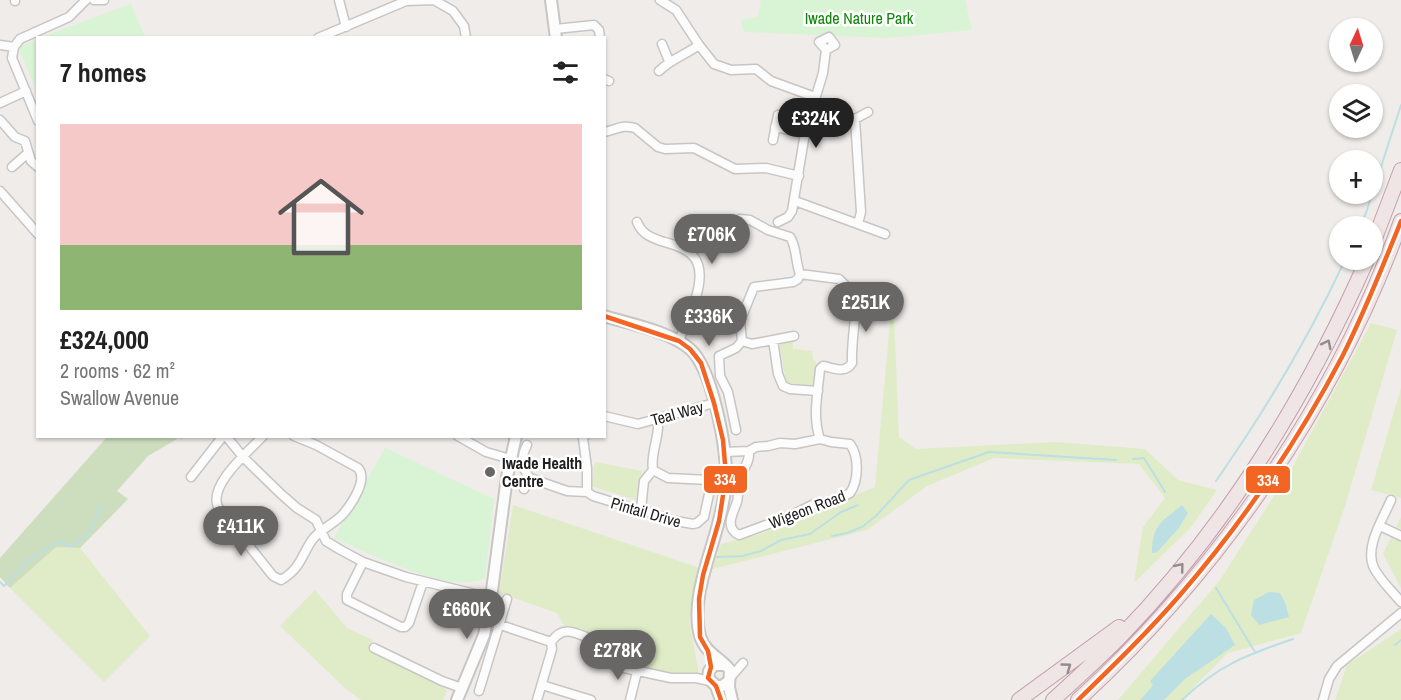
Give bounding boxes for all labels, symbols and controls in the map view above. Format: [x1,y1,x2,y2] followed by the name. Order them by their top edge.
[805,7,914,29] park label: Iwade Nature Park
[1329,18,1383,72] north arrow
[1329,18,1383,270] map controls
[60,55,147,90] text: 7 homes
[549,56,582,89] icon: filters
[1329,84,1383,138] button: layers
[774,98,858,149] pin: £324K
[792,104,840,131] text: £324K
[1329,150,1383,204] button: +
[267,163,375,271] icon: home
[670,214,754,265] pin: £706K
[1329,216,1383,270] button: −
[688,220,736,247] text: £706K
[824,282,908,333] pin: £251K
[842,288,890,315] text: £251K
[667,296,751,347] pin: £336K
[685,302,733,329] text: £336K
[60,322,149,357] text: £324,000
[1320,339,1332,350] one-way arrow
[60,357,175,384] text: 2 rooms · 62 m²
[60,384,179,411] text: Swallow Avenue
[648,395,706,431] street label: Teal Way
[502,452,582,492] place label: Iwade Health Centre
[483,465,497,479] marker: Iwade Health Centre
[703,465,748,494] line badge: 334
[1245,465,1291,494] line badge: 334
[714,468,737,490] text: 334
[1257,469,1280,491] text: 334
[766,484,848,534] street label: Wigeon Road
[608,491,684,533] street label: Pintail Drive
[199,506,283,557] pin: £411K
[217,512,265,539] text: £411K
[1173,563,1184,574] one-way arrow
[425,589,509,640] pin: £660K
[443,595,491,622] text: £660K
[576,630,660,681] pin: £278K
[594,636,642,663] text: £278K
[1060,663,1071,674] one-way arrow

